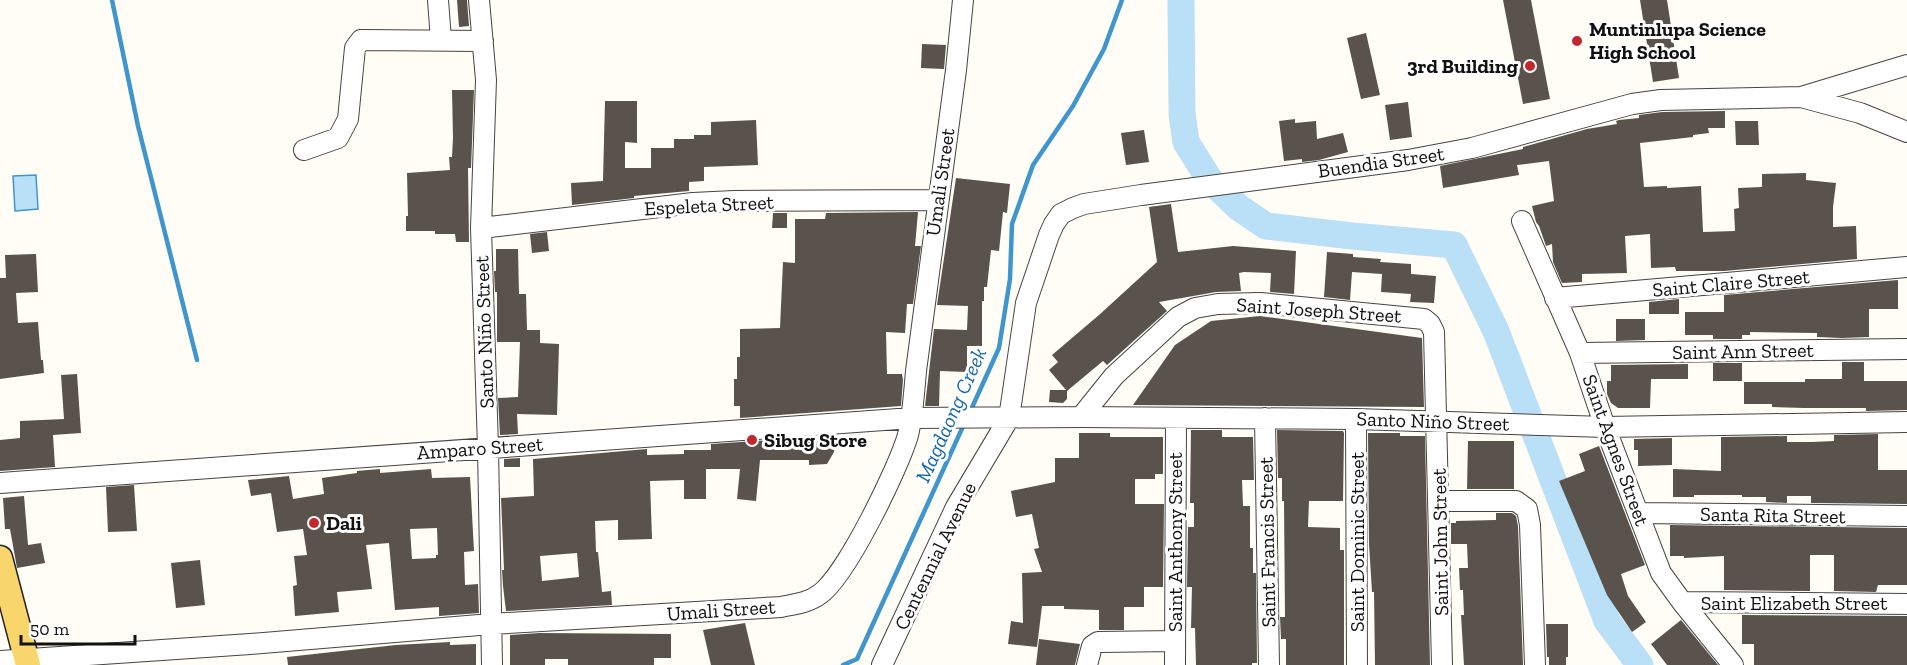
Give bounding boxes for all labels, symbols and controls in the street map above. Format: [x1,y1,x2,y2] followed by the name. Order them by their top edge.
[1589,17,1766,64] place label: Muntinlupa Science High School
[1570,34,1584,48] marker: Muntinlupa Science High School
[1407,54,1519,78] place label: 3rd Building
[1523,59,1537,73] marker: 3rd Building
[921,126,960,238] street label: Umali Street
[1316,141,1446,183] street label: Buendia Street
[643,190,775,220] street label: Espeleta Street
[469,255,499,409] street label: Santo Niño Street
[1651,264,1811,302] street label: Saint Claire Street
[1236,292,1403,328] street label: Saint Joseph Street
[1672,338,1815,364] street label: Saint Ann Street
[910,344,991,486] water label: Magdaong Creek
[1577,371,1655,529] street label: Saint Agnes Street
[1356,406,1510,436] street label: Santo Niño Street
[764,428,867,452] place label: Sibug Store
[416,432,545,464] street label: Amparo Street
[745,433,759,447] marker: Sibug Store
[1163,451,1187,632] street label: Saint Anthony Street
[1345,451,1369,632] street label: Saint Dominic Street
[1254,456,1280,628] street label: Saint Francis Street
[1427,467,1453,616] street label: Saint John Street
[889,478,981,634] street label: Centennial Avenue
[1700,502,1847,528] street label: Santa Rita Street
[326,511,362,535] place label: Dali
[307,516,321,530] marker: Dali
[1701,591,1888,615] street label: Saint Elizabeth Street
[666,594,777,626] street label: Umali Street
[21,608,135,646] scale bar
[30,618,70,640] text: 50 m

